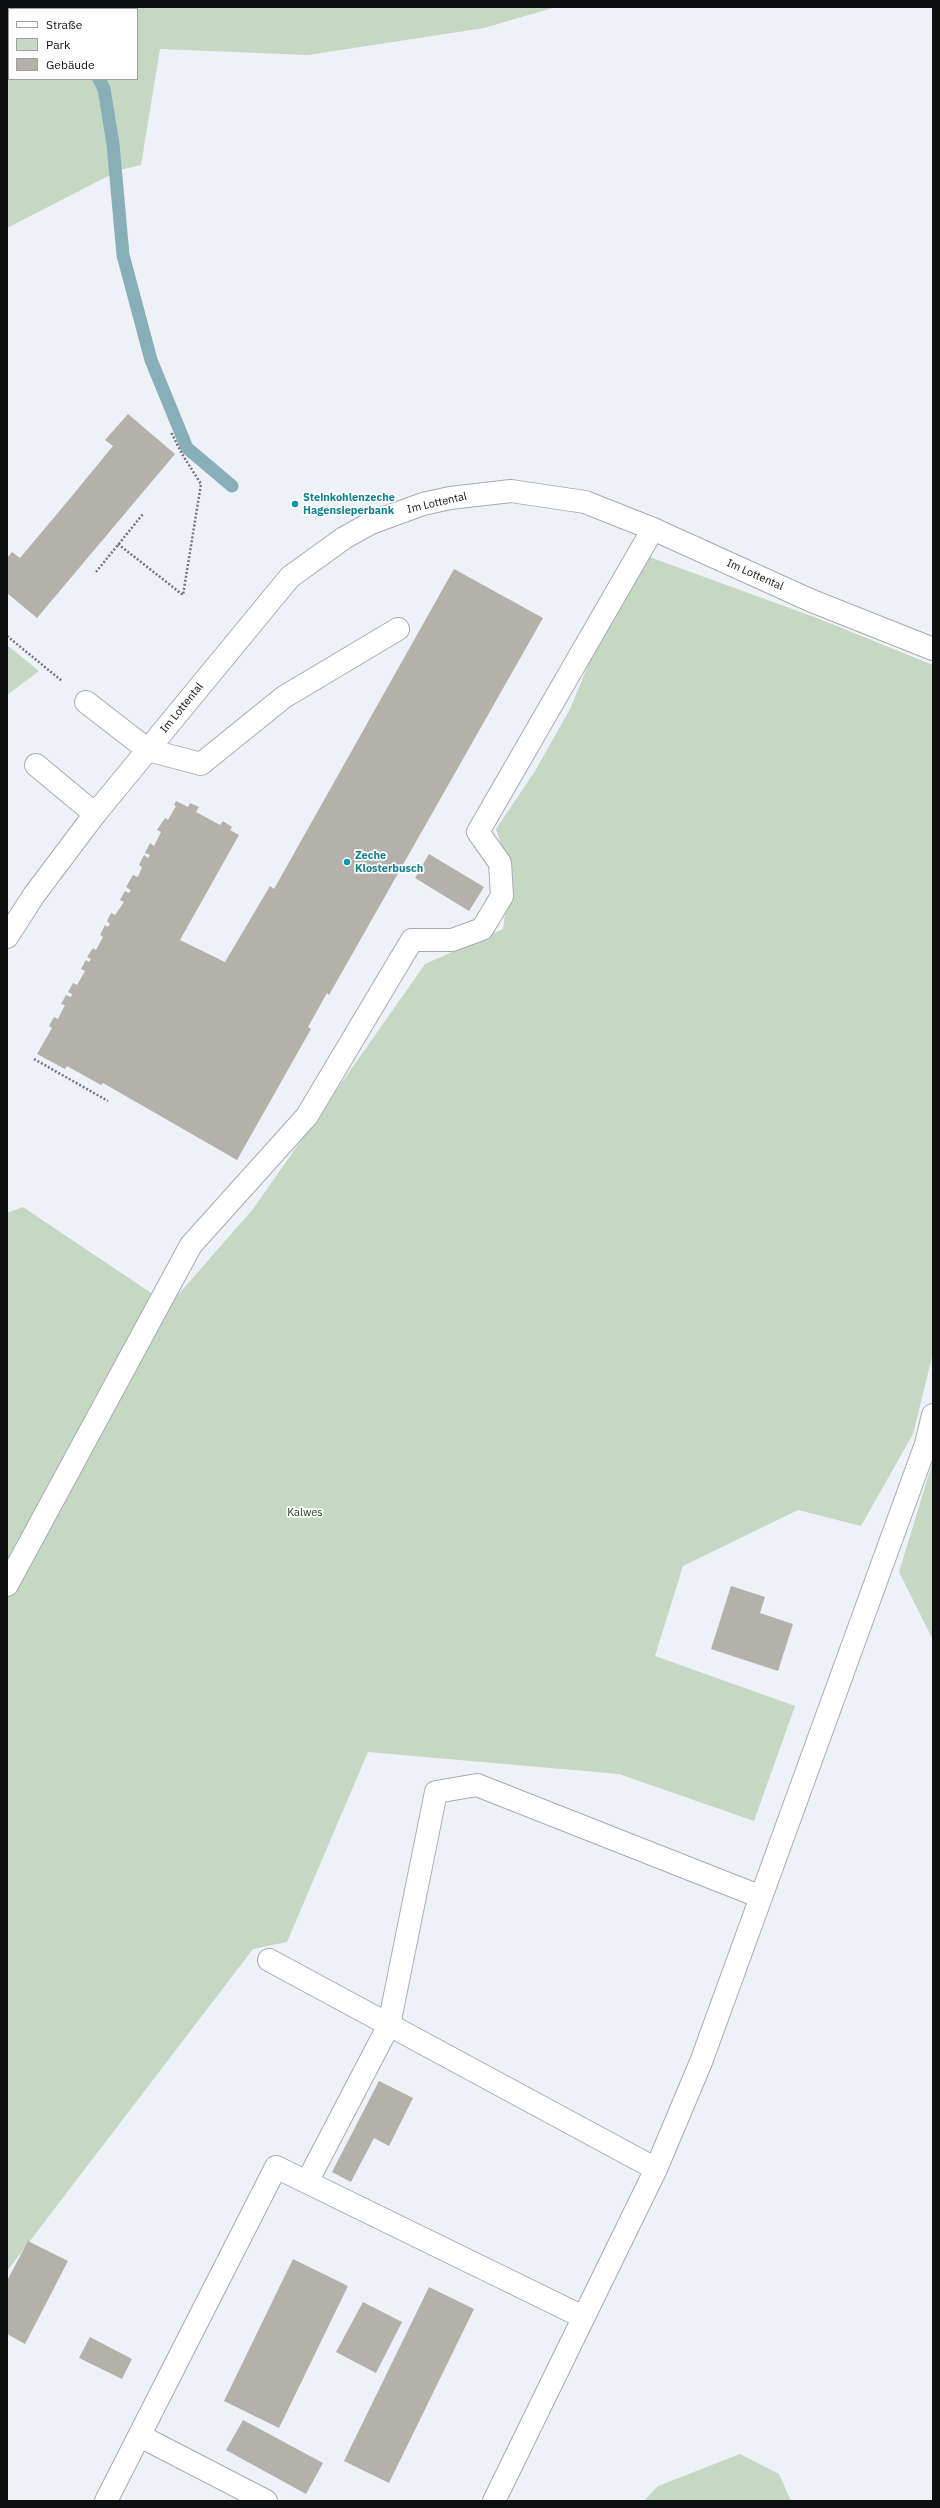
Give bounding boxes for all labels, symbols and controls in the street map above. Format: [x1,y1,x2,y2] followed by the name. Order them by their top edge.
[8,8,138,80] legend
[46,17,82,32] text: Straße
[46,37,70,52] text: Park
[46,57,95,72] text: Gebäude
[406,490,468,516] street label: Im Lottental
[303,491,395,517] place label: Steinkohlenzeche Hagensieperbank
[290,499,300,509] marker: Steinkohlenzeche Hagensieperbank
[725,557,785,593] street label: Im Lottental
[158,680,206,736] street label: Im Lottental
[355,849,423,875] place label: Zeche Klosterbusch
[342,857,352,867] marker: Zeche Klosterbusch
[287,1506,323,1520] park label: Kalwes

